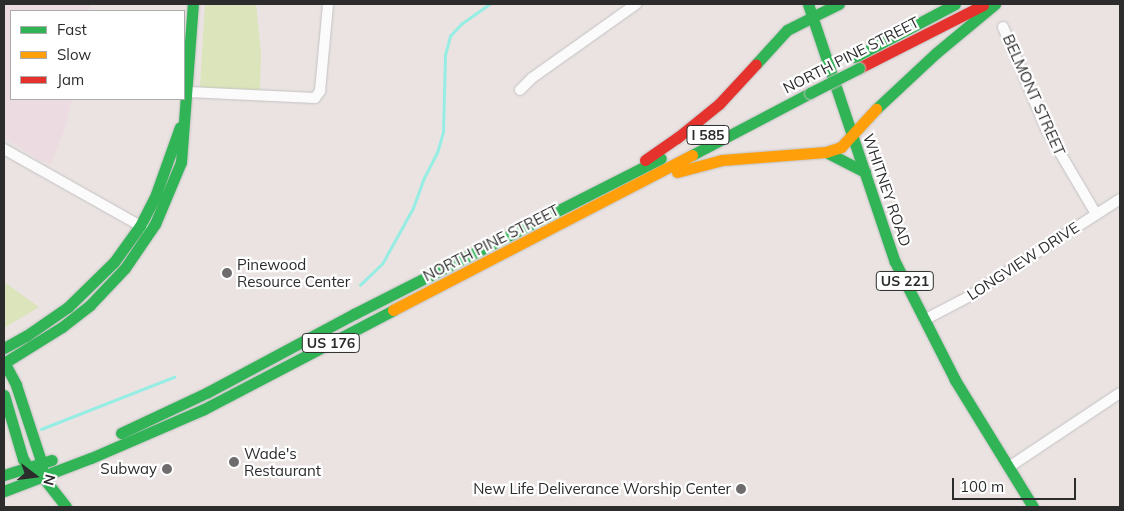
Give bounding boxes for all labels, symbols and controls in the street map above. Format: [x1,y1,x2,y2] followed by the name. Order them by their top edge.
[10,10,185,100] legend
[780,13,922,97] street label: NORTH PINE STREET
[57,20,87,39] text: Fast
[999,32,1069,158] street label: BELMONT STREET
[57,45,91,64] text: Slow
[57,70,84,89] text: Jam
[686,124,730,146] road number: I 585
[859,131,915,249] street label: WHITNEY ROAD
[420,201,562,285] street label: NORTH PINE STREET
[964,218,1082,304] street label: LONGVIEW DRIVE
[237,255,350,290] place label: Pinewood Resource Center
[221,267,233,279] marker: Pinewood Resource Center
[875,270,935,292] road number: US 221
[301,332,361,354] road number: US 176
[244,444,321,479] place label: Wade's Restaurant
[10,451,60,501] north arrow
[228,456,240,468] marker: Wade's Restaurant
[100,460,157,478] place label: Subway
[161,463,173,475] marker: Subway
[954,468,1078,500] scale bar
[39,472,60,487] text: N
[960,477,1004,496] text: 100 m
[473,480,731,498] place label: New Life Deliverance Worship Center
[735,483,747,495] marker: New Life Deliverance Worship Center

